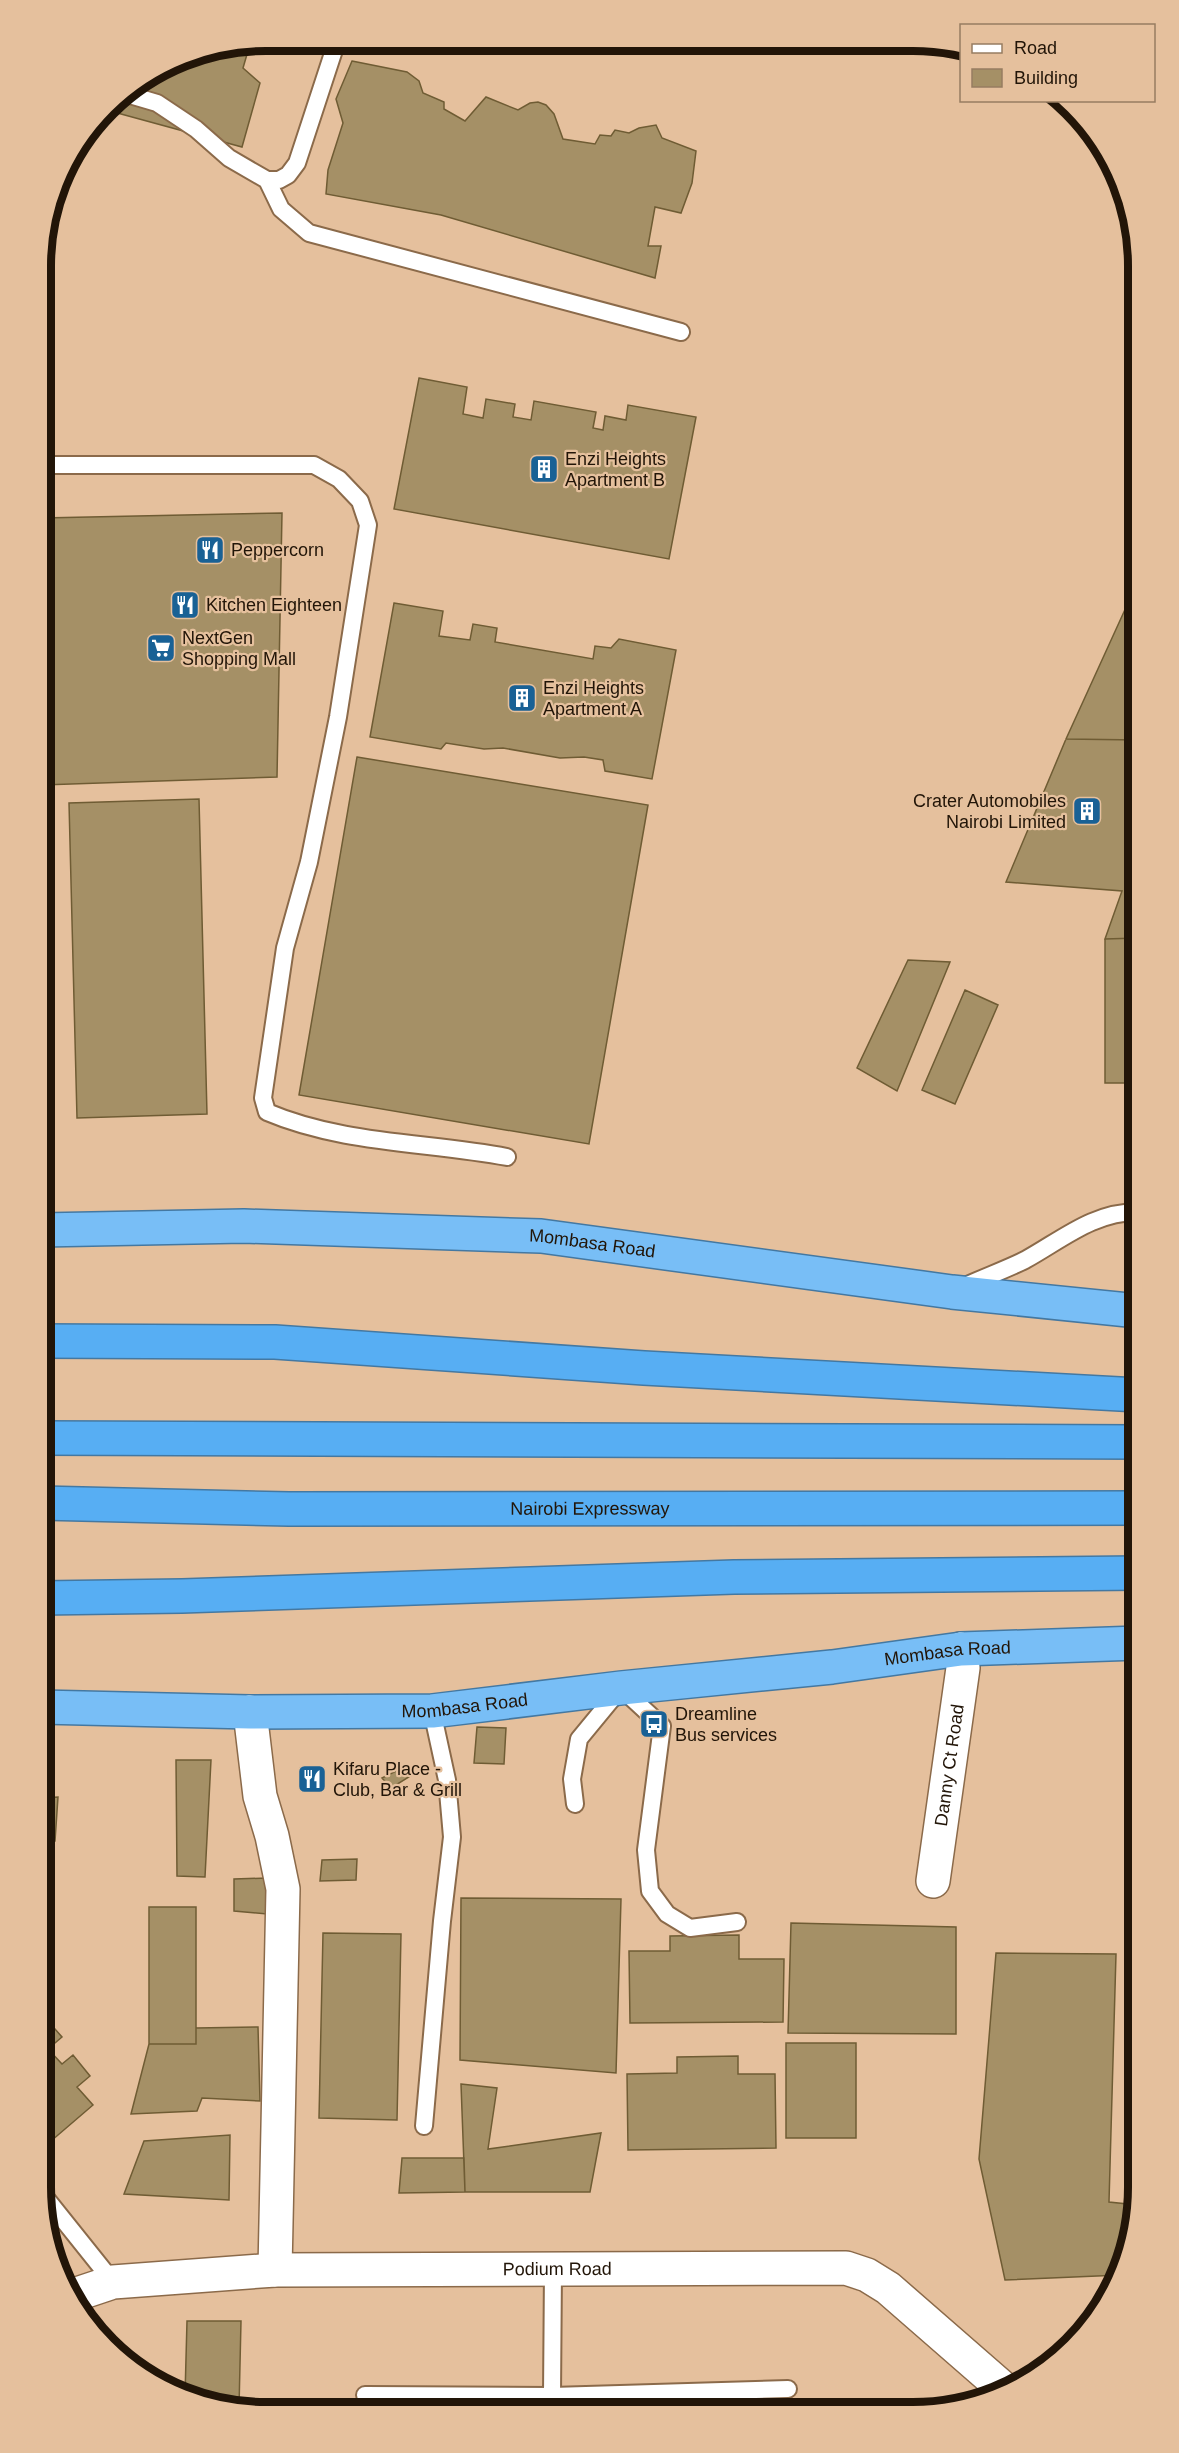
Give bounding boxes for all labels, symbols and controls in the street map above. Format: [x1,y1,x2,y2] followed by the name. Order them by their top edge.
[960,24,1155,102] legend
[1014,38,1057,58] text: Road
[1014,68,1078,88] text: Building
[565,449,666,490] place label: Enzi Heights Apartment B
[528,453,560,485] building icon: Enzi Heights Apartment B
[194,534,226,566] restaurant icon: Peppercorn
[231,540,324,560] place label: Peppercorn
[169,589,201,621] restaurant icon: Kitchen Eighteen
[206,595,342,615] place label: Kitchen Eighteen
[182,628,296,669] place label: NextGen Shopping Mall
[145,632,177,664] supermarket icon: NextGen Shopping Mall
[543,678,644,719] place label: Enzi Heights Apartment A
[506,682,538,714] building icon: Enzi Heights Apartment A
[913,791,1066,832] place label: Crater Automobiles Nairobi Limited
[1071,795,1103,827] building icon: Crater Automobiles Nairobi Limited
[529,1226,657,1261] street label: Mombasa Road
[510,1499,670,1519] street label: Nairobi Expressway
[883,1637,1011,1670] street label: Mombasa Road
[401,1689,529,1722] street label: Mombasa Road
[931,1703,968,1828] street label: Danny Ct Road
[675,1704,777,1745] place label: Dreamline Bus services
[638,1708,670,1740] bus stop icon: Dreamline Bus services
[333,1759,462,1800] place label: Kifaru Place - Club, Bar & Grill
[296,1763,328,1795] restaurant icon: Kifaru Place - Club, Bar & Grill
[503,2259,612,2279] street label: Podium Road

